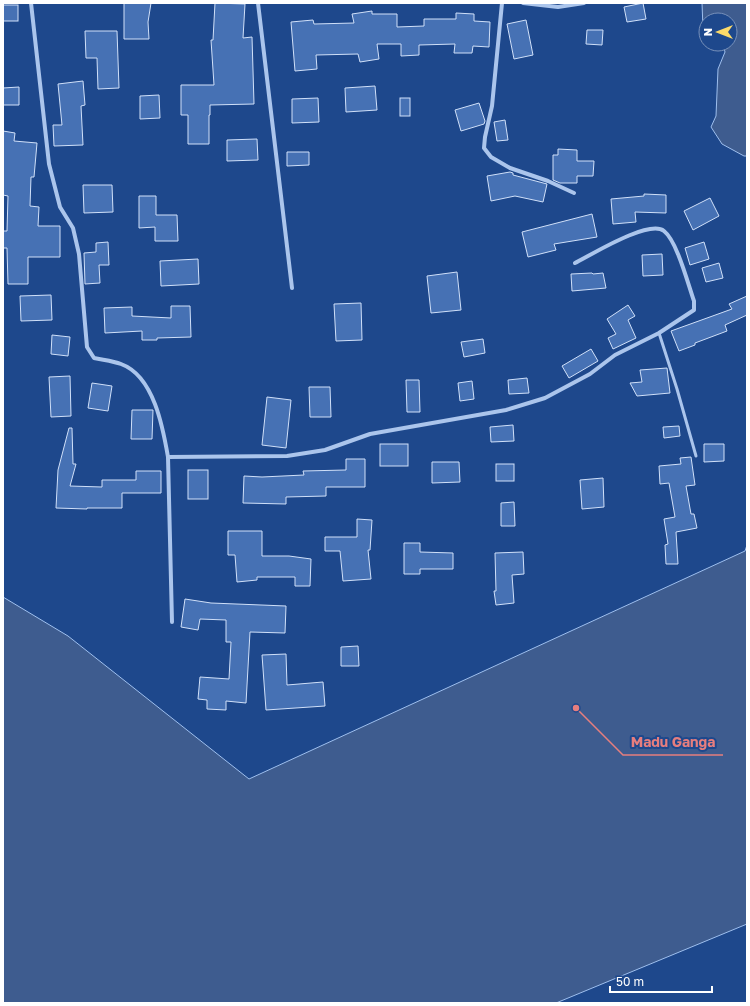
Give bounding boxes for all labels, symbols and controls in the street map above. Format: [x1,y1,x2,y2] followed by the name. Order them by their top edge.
[698,12,738,52] north arrow
[701,28,714,36] text: N
[623,729,723,755] callout: Madu Ganga
[631,733,715,750] text: Madu Ganga
[610,968,712,994] scale bar
[616,974,644,989] text: 50 m

